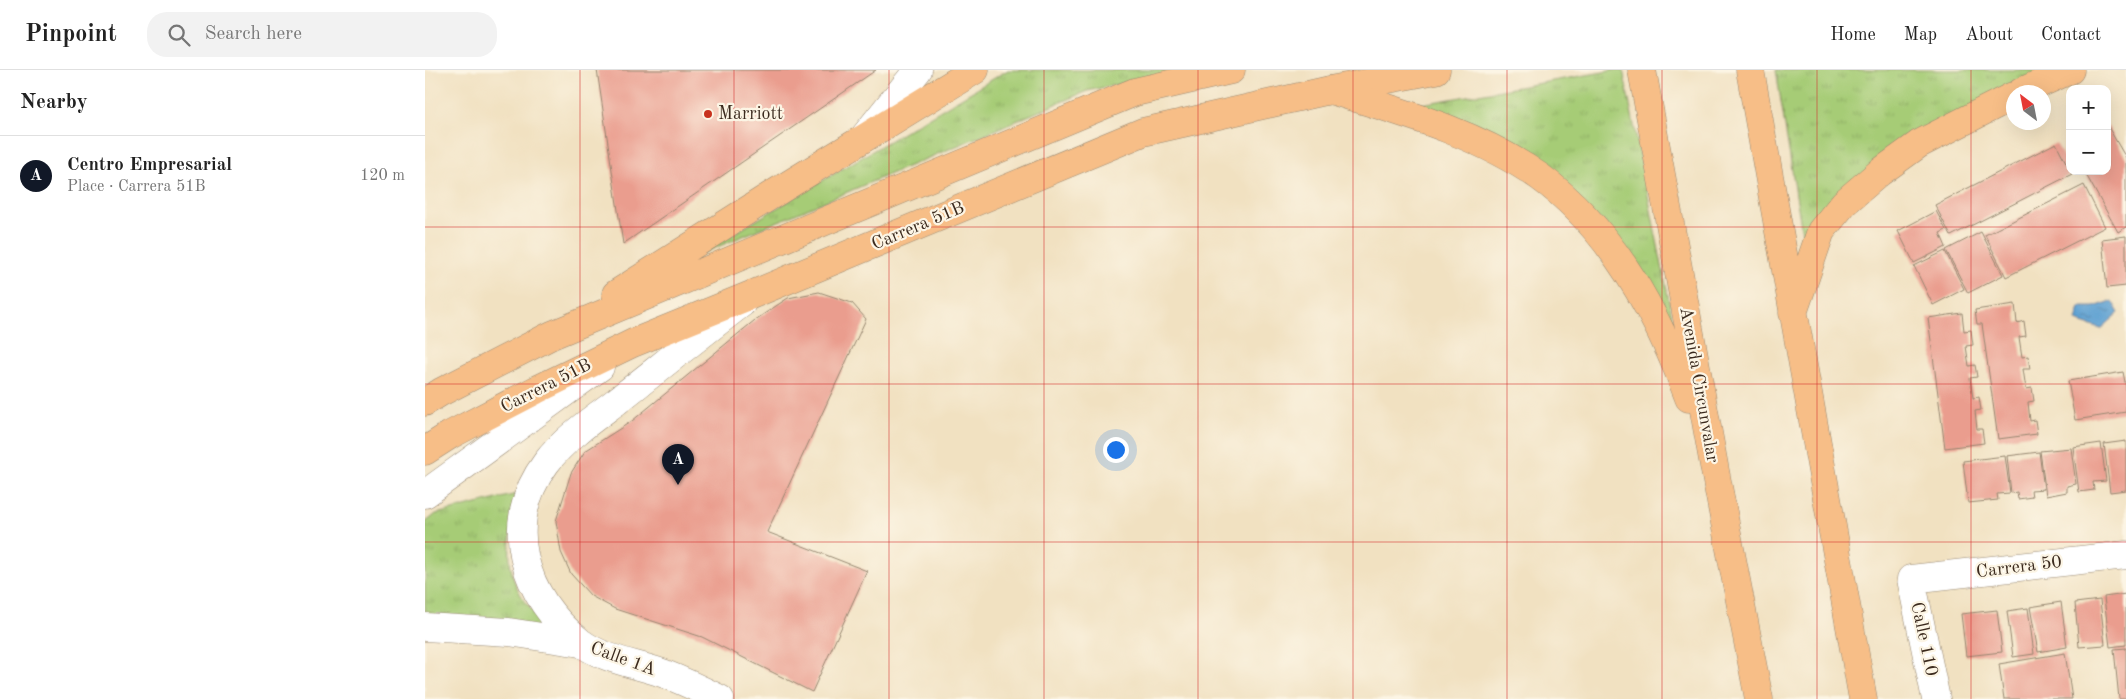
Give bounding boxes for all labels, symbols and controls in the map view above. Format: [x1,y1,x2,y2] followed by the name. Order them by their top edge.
[147,12,497,57] search box
[165,21,193,49] icon: search
[25,23,117,47] text: Pinpoint
[205,25,302,44] text: Search here
[1830,26,1876,44] text: Home
[1904,26,1937,44] text: Map
[1965,26,2013,44] text: About
[2041,26,2101,44] text: Contact
[2006,85,2051,130] north arrow
[2066,85,2111,175] map controls
[2066,85,2111,130] button: +
[20,92,88,113] text: Nearby
[718,105,783,123] place label: Marriott
[702,108,714,120] marker: Marriott
[2066,130,2111,175] button: −
[67,156,232,175] text: Centro Empresarial
[30,168,42,184] text: A
[360,168,405,184] text: 120 m
[67,179,206,195] text: Place · Carrera 51B
[869,198,967,254] street label: Carrera 51B
[1676,306,1722,465] street label: Avenida Circunvalar
[498,356,594,416] street label: Carrera 51B
[1103,437,1129,463] your location
[662,444,694,485] pin: A
[1975,553,2063,581] street label: Carrera 50
[1907,600,1941,678] street label: Calle 110
[588,639,658,679] street label: Calle 1A

